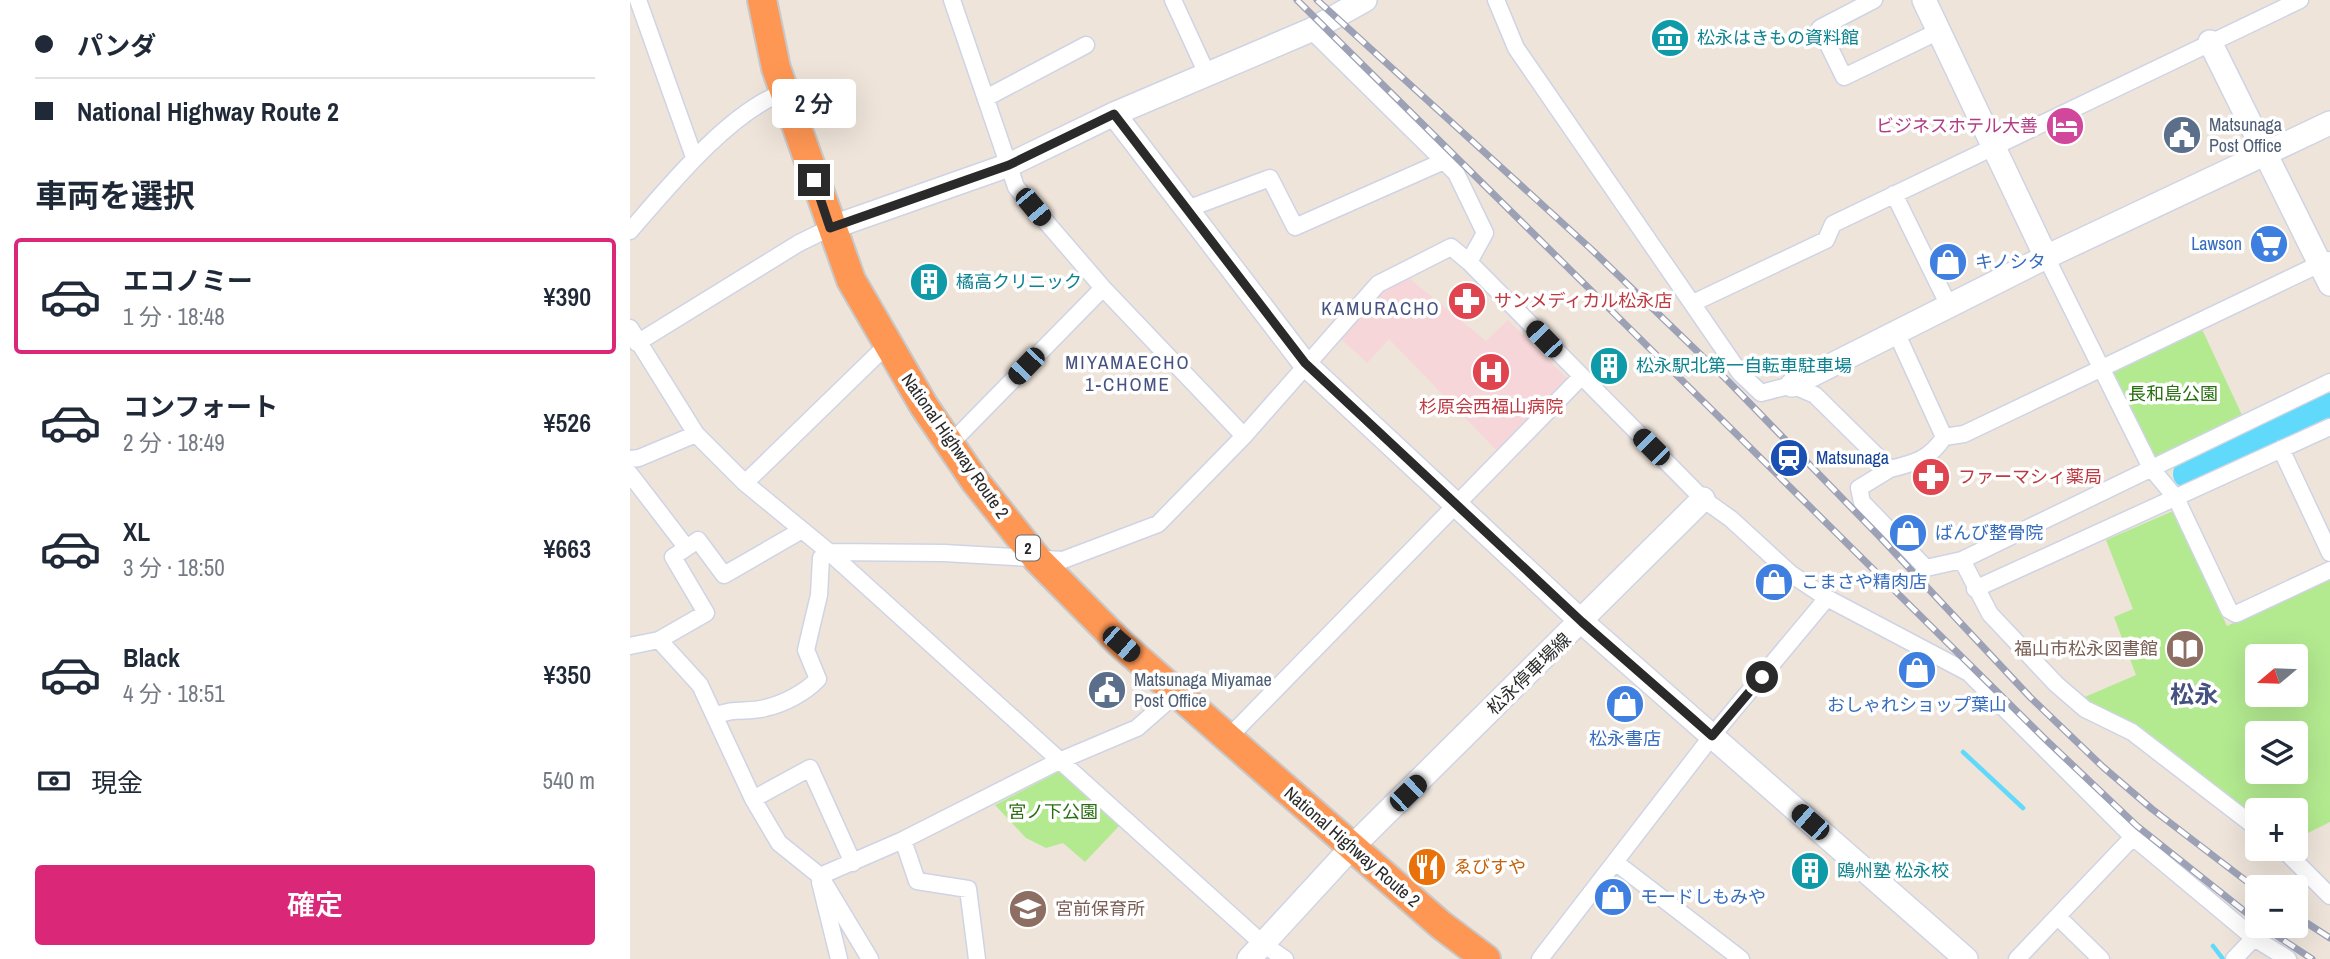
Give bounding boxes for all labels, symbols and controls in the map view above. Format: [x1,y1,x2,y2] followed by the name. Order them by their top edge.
[1649,17,1691,59] museum icon: 松永はきもの資料館
[1697,25,1859,50] place label: 松永はきもの資料館
[77,28,156,63] text: パンダ
[772,78,856,128] callout: 2 分
[795,88,833,119] text: 2 分
[77,94,339,129] text: National Highway Route 2
[2044,105,2086,147] hotel icon: ビジネスホテル大善
[2209,112,2282,158] place label: Matsunaga Post Office
[1876,113,2038,138] place label: ビジネスホテル大善
[2161,114,2203,156] public building icon: Matsunaga Post Office
[798,164,830,196] route end
[35,174,195,217] text: 車両を選択
[1012,184,1055,230] car
[2248,223,2290,265] supermarket icon: Lawson
[2191,231,2242,256] place label: Lawson
[1927,241,1969,283] shop icon: キノシタ
[1975,249,2046,274] place label: キノシタ
[908,261,950,303] building icon: 橘高クリニック
[123,263,253,298] text: エコノミー
[39,265,102,328] icon: car
[956,269,1082,294] place label: 橘高クリニック
[544,279,591,314] text: ¥390
[1446,280,1488,322] pharmacy icon: サンメディカル松永店
[1494,288,1672,313] place label: サンメディカル松永店
[1321,295,1441,321] district label: KAMURACHO
[123,301,225,332] text: 1 分 · 18:48
[1522,317,1567,361] car
[1004,344,1049,388] car
[1588,345,1630,387] building icon: 松永駅北第一自転車駐車場
[1065,349,1191,397] district label: MIYAMAECHO 1-CHOME
[1470,351,1512,393] hospital icon: 杉原会西福山病院
[1636,353,1852,378] place label: 松永駅北第一自転車駐車場
[896,368,1015,523] street label: National Highway Route 2
[2128,381,2218,406] park label: 長和島公園
[123,389,278,424] text: コンフォート
[39,391,102,454] icon: car
[1419,394,1563,419] place label: 杉原会西福山病院
[544,405,591,440] text: ¥526
[1629,425,1674,469] car
[123,427,225,458] text: 2 分 · 18:49
[1768,437,1810,479] station icon: Matsunaga
[1816,445,1889,470] place label: Matsunaga
[1910,456,1952,498] pharmacy icon: ファーマシィ薬局
[1958,464,2102,489] place label: ファーマシィ薬局
[1887,512,1929,554] shop icon: ばんび整骨院
[123,514,150,549] text: XL
[39,517,102,580] icon: car
[1935,520,2043,545] place label: ばんび整骨院
[544,531,591,566] text: ¥663
[1016,536,1040,561] road number: 2
[123,552,225,583] text: 3 分 · 18:50
[1753,561,1795,603] shop icon: こまさや精肉店
[1801,569,1927,594] place label: こまさや精肉店
[1099,622,1144,666] car
[1481,627,1576,720] street label: 松永停車場線
[2164,628,2206,670] library icon: 福山市松永図書館
[2014,636,2158,661] place label: 福山市松永図書館
[123,640,180,675] text: Black
[39,643,102,706] icon: car
[2245,644,2308,707] north arrow
[2245,644,2308,938] map controls
[1896,649,1938,691] shop icon: おしゃれショップ葉山
[544,657,591,692] text: ¥350
[1746,661,1778,693] route start
[1134,667,1272,713] place label: Matsunaga Miyamae Post Office
[1086,669,1128,711] public building icon: Matsunaga Miyamae Post Office
[123,678,225,709] text: 4 分 · 18:51
[2170,678,2218,710] district label: 松永
[1604,683,1646,725] shop icon: 松永書店
[1827,692,2007,717] place label: おしゃれショップ葉山
[2245,721,2308,784] button: layers
[1589,726,1661,751] place label: 松永書店
[35,762,73,800] icon: cash
[91,765,143,800] text: 現金
[543,765,595,796] text: 540 m
[1386,771,1431,815] car
[1279,781,1426,913] street label: National Highway Route 2
[2245,798,2308,861] button: +
[1008,799,1098,824] park label: 宮ノ下公園
[1788,800,1833,844] car
[1406,846,1448,888] restaurant icon: ゑびすや
[1789,850,1831,892] building icon: 鴎州塾 松永校
[1454,854,1526,879] place label: ゑびすや
[1837,858,1949,883] place label: 鴎州塾 松永校
[35,865,595,945] button: 確定
[2245,875,2308,938] button: −
[1592,876,1634,918] shop icon: モードしもみや
[1640,884,1766,909] place label: モードしもみや
[1007,888,1049,930] school or university icon: 宮前保育所
[1055,896,1145,921] place label: 宮前保育所

